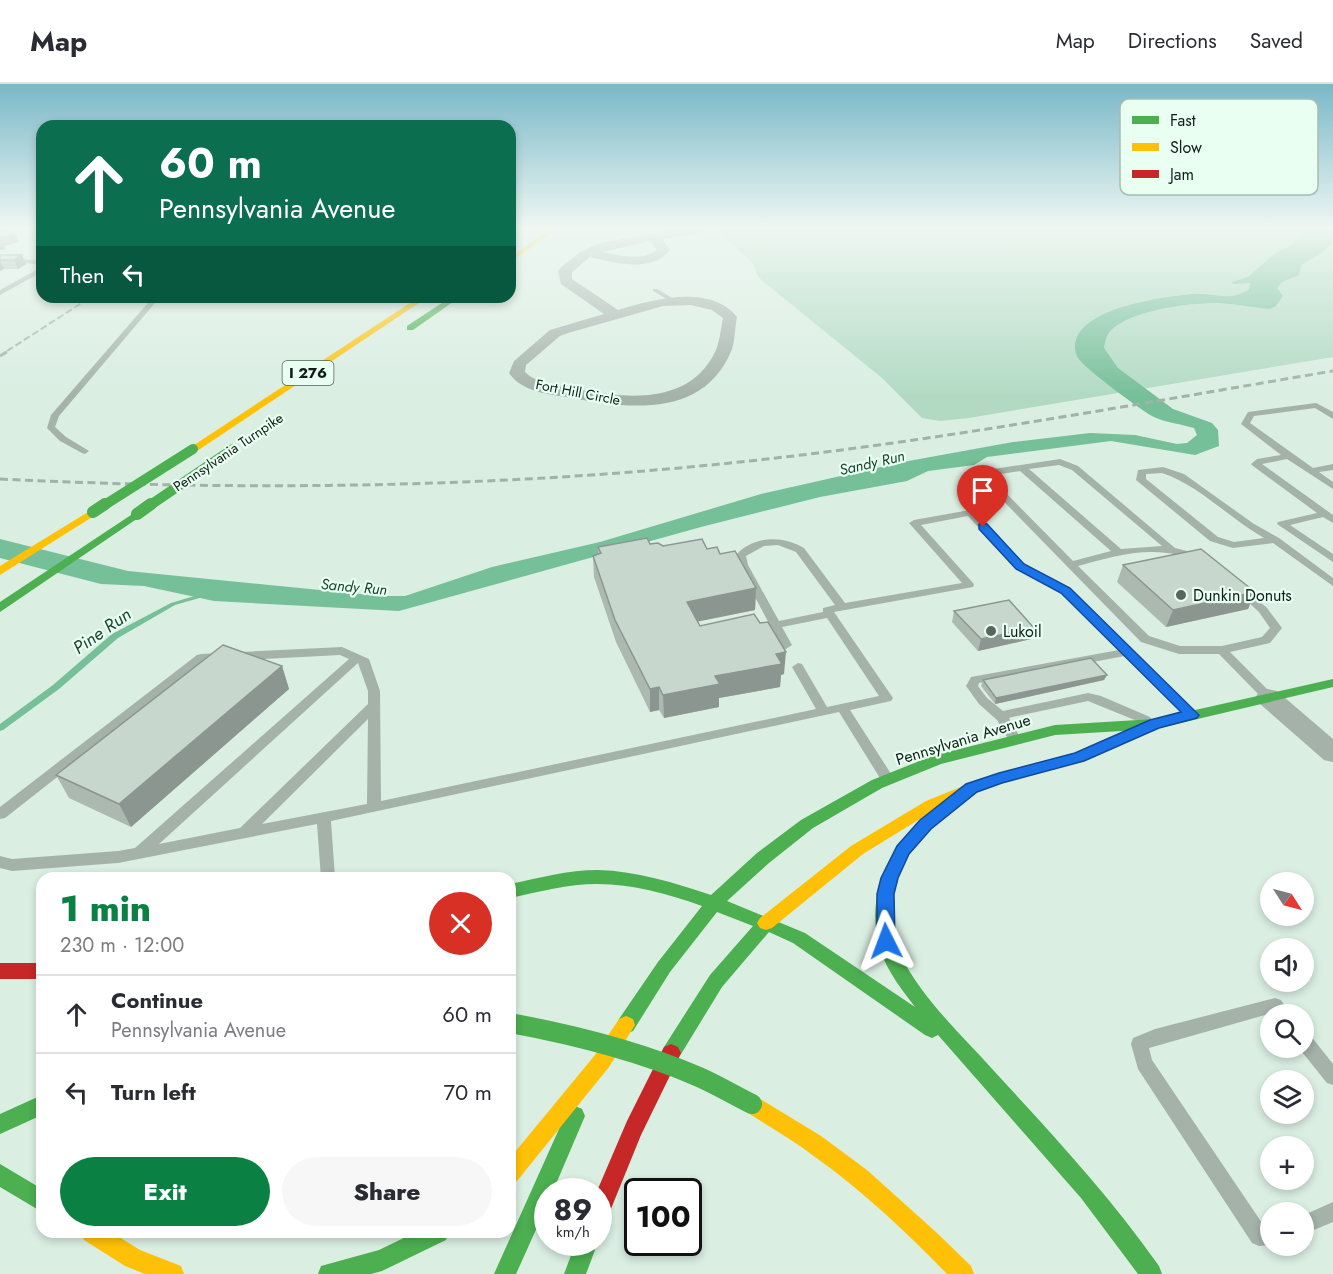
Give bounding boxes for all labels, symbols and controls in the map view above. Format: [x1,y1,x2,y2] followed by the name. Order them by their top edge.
[30,21,87,62] text: Map
[1056,26,1095,56] text: Map
[1128,26,1217,56] text: Directions
[1250,26,1303,56] text: Saved
[1120,99,1318,195] legend
[1170,109,1196,132] text: Fast
[159,133,262,194] text: 60 m
[1170,136,1202,159] text: Slow
[60,144,138,222] icon: ahead
[1168,163,1194,186] text: Jam
[159,189,395,228] text: Pennsylvania Avenue
[117,258,150,291] icon: left
[60,259,105,291] text: Then
[282,361,334,385] road number: I 276
[534,374,622,410] street label: Fort Hill Circle
[169,408,287,496] street label: Pennsylvania Turnpike
[837,445,907,481] water label: Sandy Run
[957,465,1008,527] pin
[966,474,999,507] icon: arrive
[320,573,388,601] water label: Sandy Run
[1193,584,1292,607] place label: Dunkin Donuts
[1174,588,1188,602] marker: Dunkin Donuts
[68,601,136,661] water label: Pine Run
[1003,620,1042,643] place label: Lukoil
[984,624,998,638] marker: Lukoil
[893,708,1033,771] street label: Pennsylvania Avenue
[1260,872,1314,926] north arrow
[1260,872,1314,1256] map controls
[60,882,151,934] text: 1 min
[429,892,492,955] button: close
[854,909,918,973] position arrow
[60,931,184,960] text: 230 m · 12:00
[1260,938,1314,992] button: sound
[111,984,203,1016] text: Continue
[60,998,93,1031] icon: ahead
[442,998,492,1030] text: 60 m
[1260,1004,1314,1058] button: search
[111,1016,286,1045] text: Pennsylvania Avenue
[1260,1070,1314,1124] button: layers
[60,1076,93,1109] icon: left
[111,1076,196,1108] text: Turn left
[443,1076,492,1108] text: 70 m
[1260,1136,1314,1190] button: +
[60,1157,270,1226] button: Exit
[282,1157,492,1226] button: Share
[624,1178,702,1256] speed limit sign: 100
[554,1188,592,1231] text: 89
[1260,1202,1314,1256] button: −
[556,1221,590,1243] text: km/h

